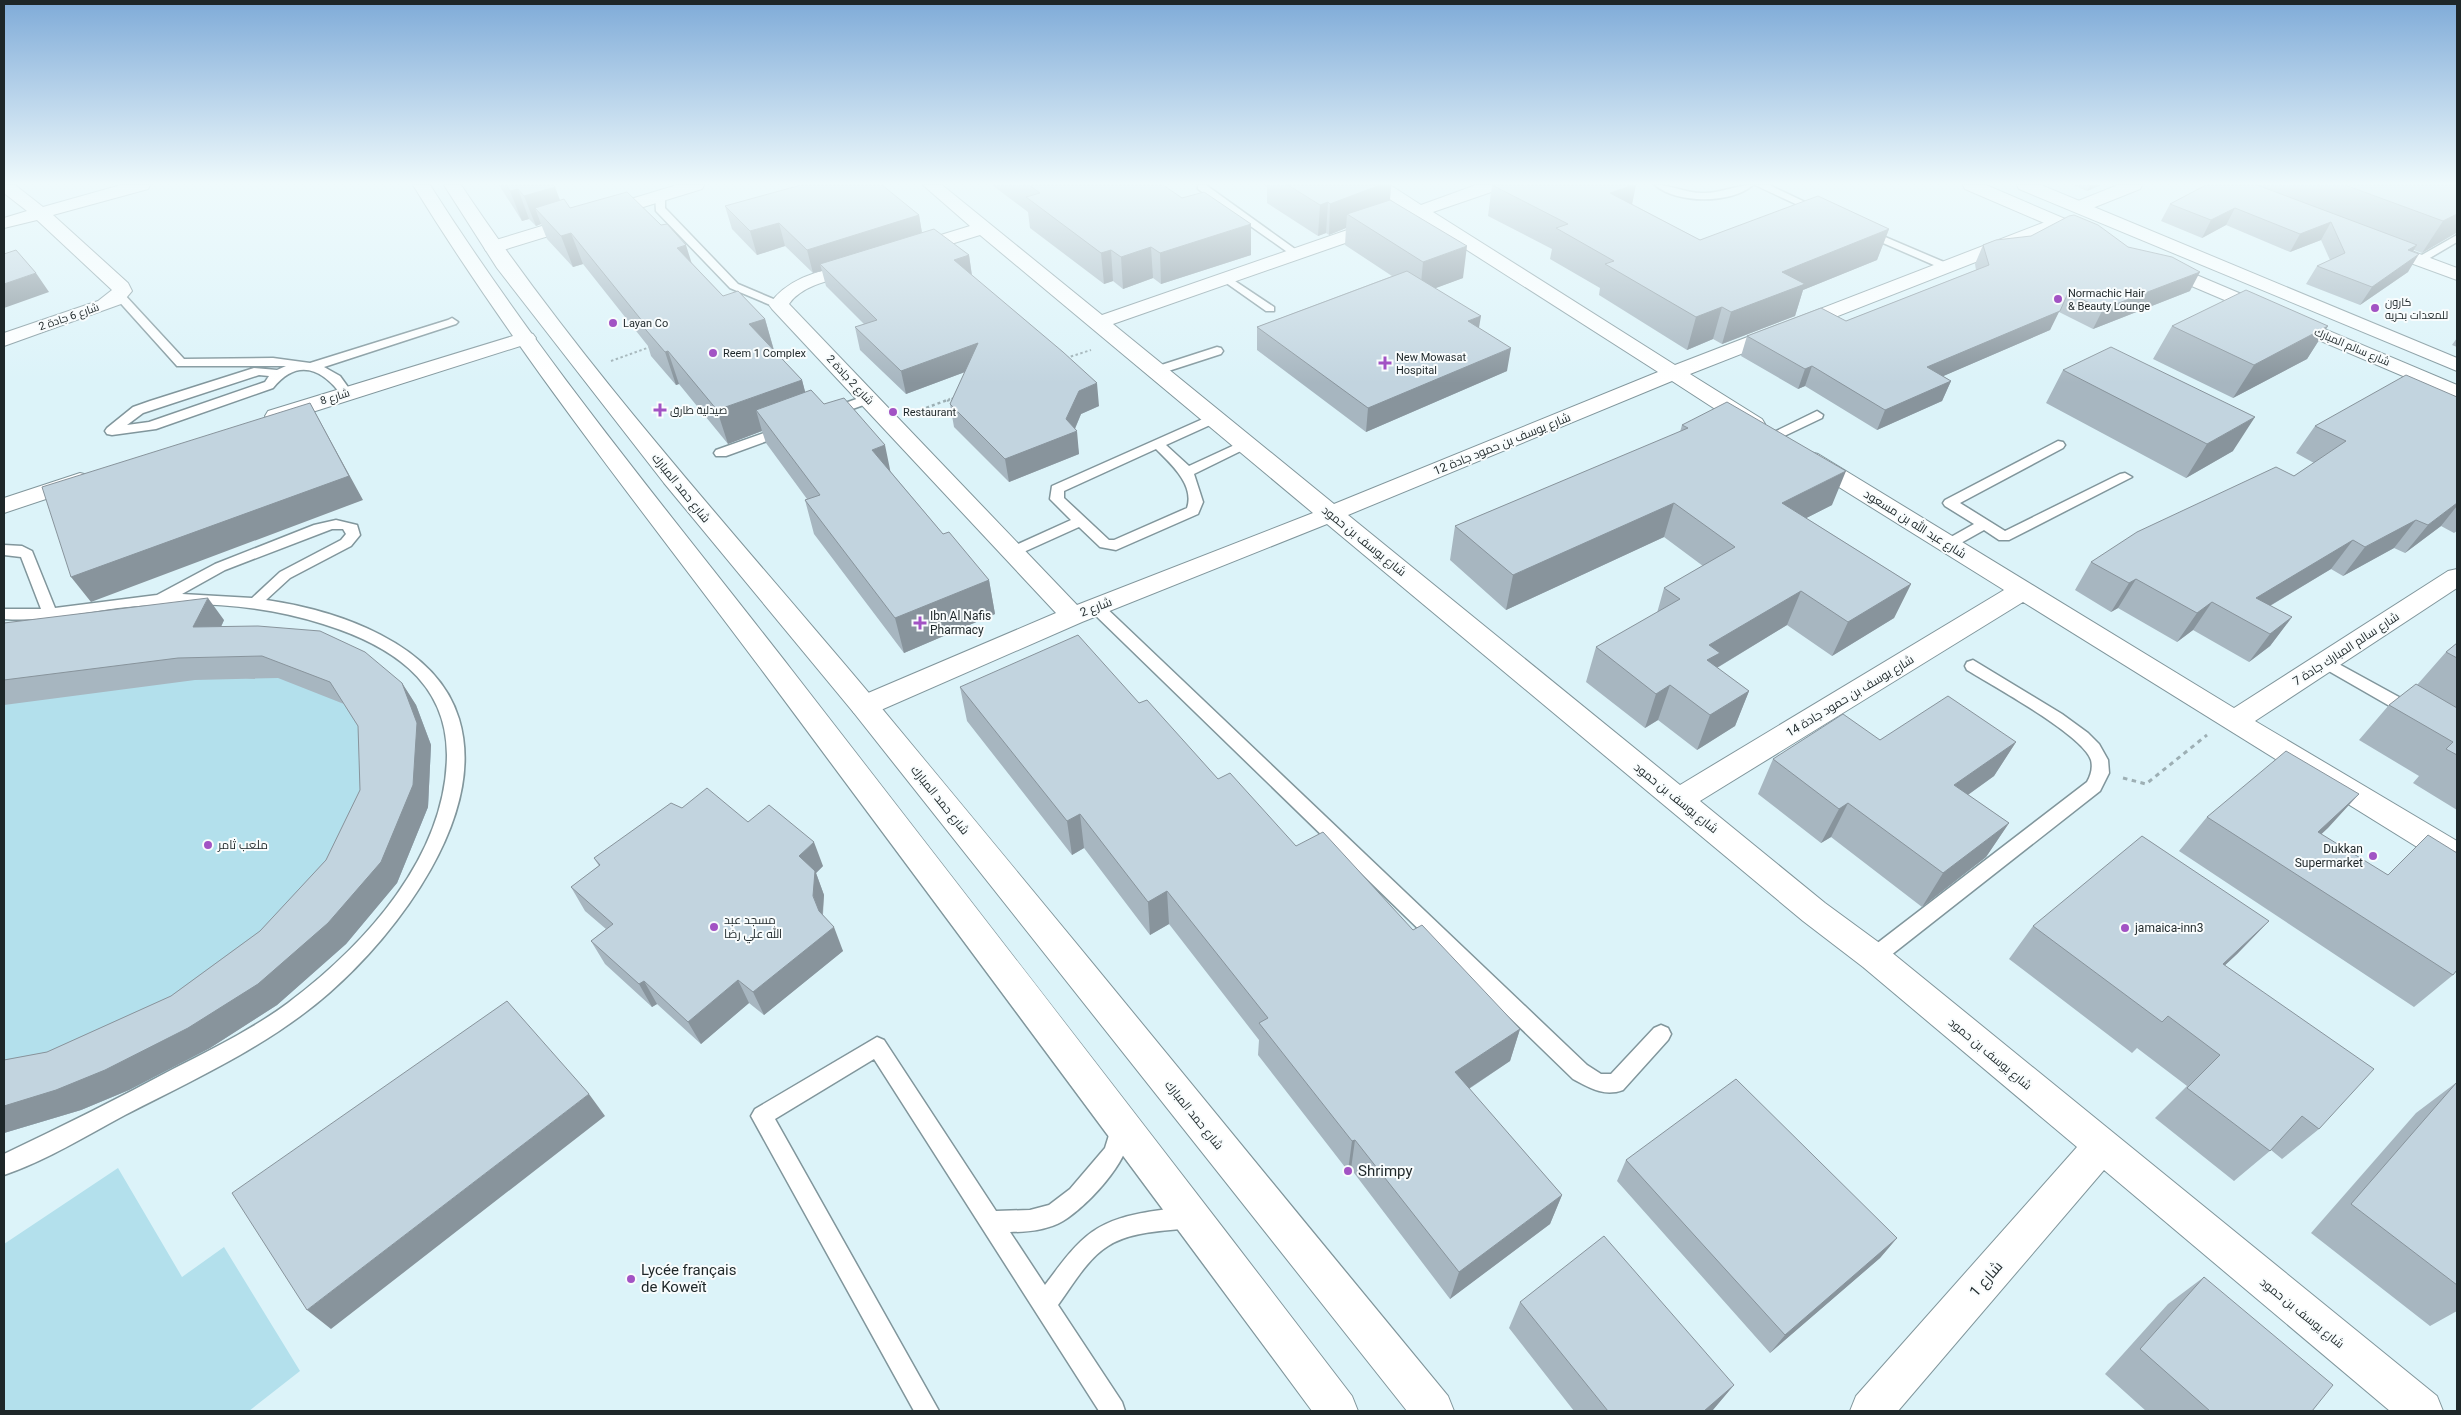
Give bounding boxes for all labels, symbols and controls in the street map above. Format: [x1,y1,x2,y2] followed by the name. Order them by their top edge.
[2068,287,2150,313] place label: Normachic Hair & Beauty Lounge
[2052,293,2064,305] marker: Normachic Hair & Beauty Lounge
[2385,296,2448,322] place label: کارون للمعدات بحریه
[37,301,101,334] street label: شارع 6 جادة 2
[2369,302,2381,314] marker: کارون للمعدات بحریه
[607,317,619,329] marker: Layan Co
[623,317,668,330] place label: Layan Co
[2312,325,2392,370] street label: شارع سالم المبارك
[707,347,719,359] marker: Reem 1 Complex
[723,347,806,360] place label: Reem 1 Complex
[1396,351,1466,377] place label: New Mowasat Hospital
[823,353,876,408] street label: شارع 2 جادة 2
[1378,356,1392,370] marker: New Mowasat Hospital
[319,386,352,409] street label: شارع 8
[654,404,666,416] marker: صيدلية طارق
[670,404,727,417] place label: صيدلية طارق
[887,406,899,418] marker: Restaurant
[903,406,957,419] place label: Restaurant
[1431,410,1573,479] street label: شارع يوسف بن حمود جادة 12
[648,451,713,526] street label: شارع حمد المبارك
[1861,486,1969,562] street label: شارع عبد الله بن مسعود
[1319,503,1409,580] street label: شارع يوسف بن حمود
[1078,595,1114,620] street label: شارع 2
[930,609,991,637] place label: Ibn Al Nafis Pharmacy
[2290,609,2402,689] street label: شارع سالم المبارك جادة 7
[914,617,926,629] marker: Ibn Al Nafis Pharmacy
[1784,652,1917,741] street label: شارع يوسف بن حمود جادة 14
[1631,760,1721,837] street label: شارع يوسف بن حمود
[907,763,972,838] street label: شارع حمد المبارك
[217,838,268,852] place label: ملعب ثامر
[202,839,214,851] marker: ملعب ثامر
[2295,842,2363,870] place label: Dukkan Supermarket
[2367,850,2379,862] marker: Dukkan Supermarket
[724,913,782,944] place label: مسجد عبد الله علي رضا
[708,921,720,933] marker: مسجد عبد الله علي رضا
[2134,921,2203,935] place label: jamaica-inn3
[2119,922,2131,934] marker: jamaica-inn3
[1945,1015,2034,1094] street label: شارع يوسف بن حمود
[1161,1078,1226,1153] street label: شارع حمد المبارك
[1358,1162,1413,1180] place label: Shrimpy
[1342,1165,1354,1177] marker: Shrimpy
[1966,1258,2008,1302] street label: شارع 1
[641,1261,736,1296] place label: Lycée français de Koweït
[625,1273,637,1285] marker: Lycée français de Koweït
[2257,1275,2347,1352] street label: شارع يوسف بن حمود

